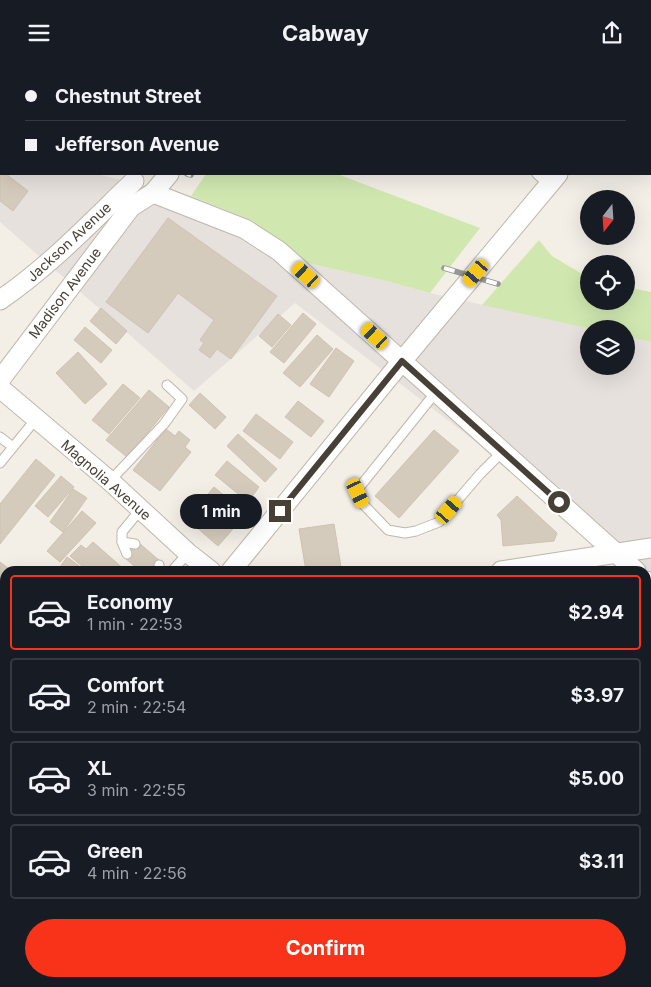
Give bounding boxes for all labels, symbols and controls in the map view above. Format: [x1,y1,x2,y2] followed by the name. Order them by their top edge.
[25,19,53,47] icon: menu
[598,19,626,47] icon: share
[282,20,369,46] text: Cabway
[55,85,201,108] text: Chestnut Street
[55,133,219,156] text: Jefferson Avenue
[580,190,635,245] north arrow
[580,190,635,375] map controls
[23,198,114,285] street label: Jackson Avenue
[25,244,104,342] street label: Madison Avenue
[580,255,635,310] button: locate
[460,257,491,289] car
[289,259,322,291] car
[358,320,391,352] car
[580,320,635,375] button: layers
[58,436,155,523] street label: Magnolia Avenue
[344,476,371,510] car
[548,491,570,513] route start
[180,493,262,529] callout: 1 min
[433,494,464,526] car
[269,500,291,522] route end
[201,501,241,521] text: 1 min
[27,590,72,635] icon: car
[87,591,173,614] text: Economy
[568,601,624,624] text: $2.94
[87,614,183,634] text: 1 min · 22:53
[27,673,72,718] icon: car
[87,674,164,697] text: Comfort
[571,684,624,707] text: $3.97
[87,697,186,717] text: 2 min · 22:54
[27,756,72,801] icon: car
[87,757,112,780] text: XL
[568,767,624,790] text: $5.00
[87,780,186,800] text: 3 min · 22:55
[27,839,72,884] icon: car
[87,840,143,863] text: Green
[579,850,624,873] text: $3.11
[87,863,187,883] text: 4 min · 22:56
[25,919,626,977] button: Confirm

